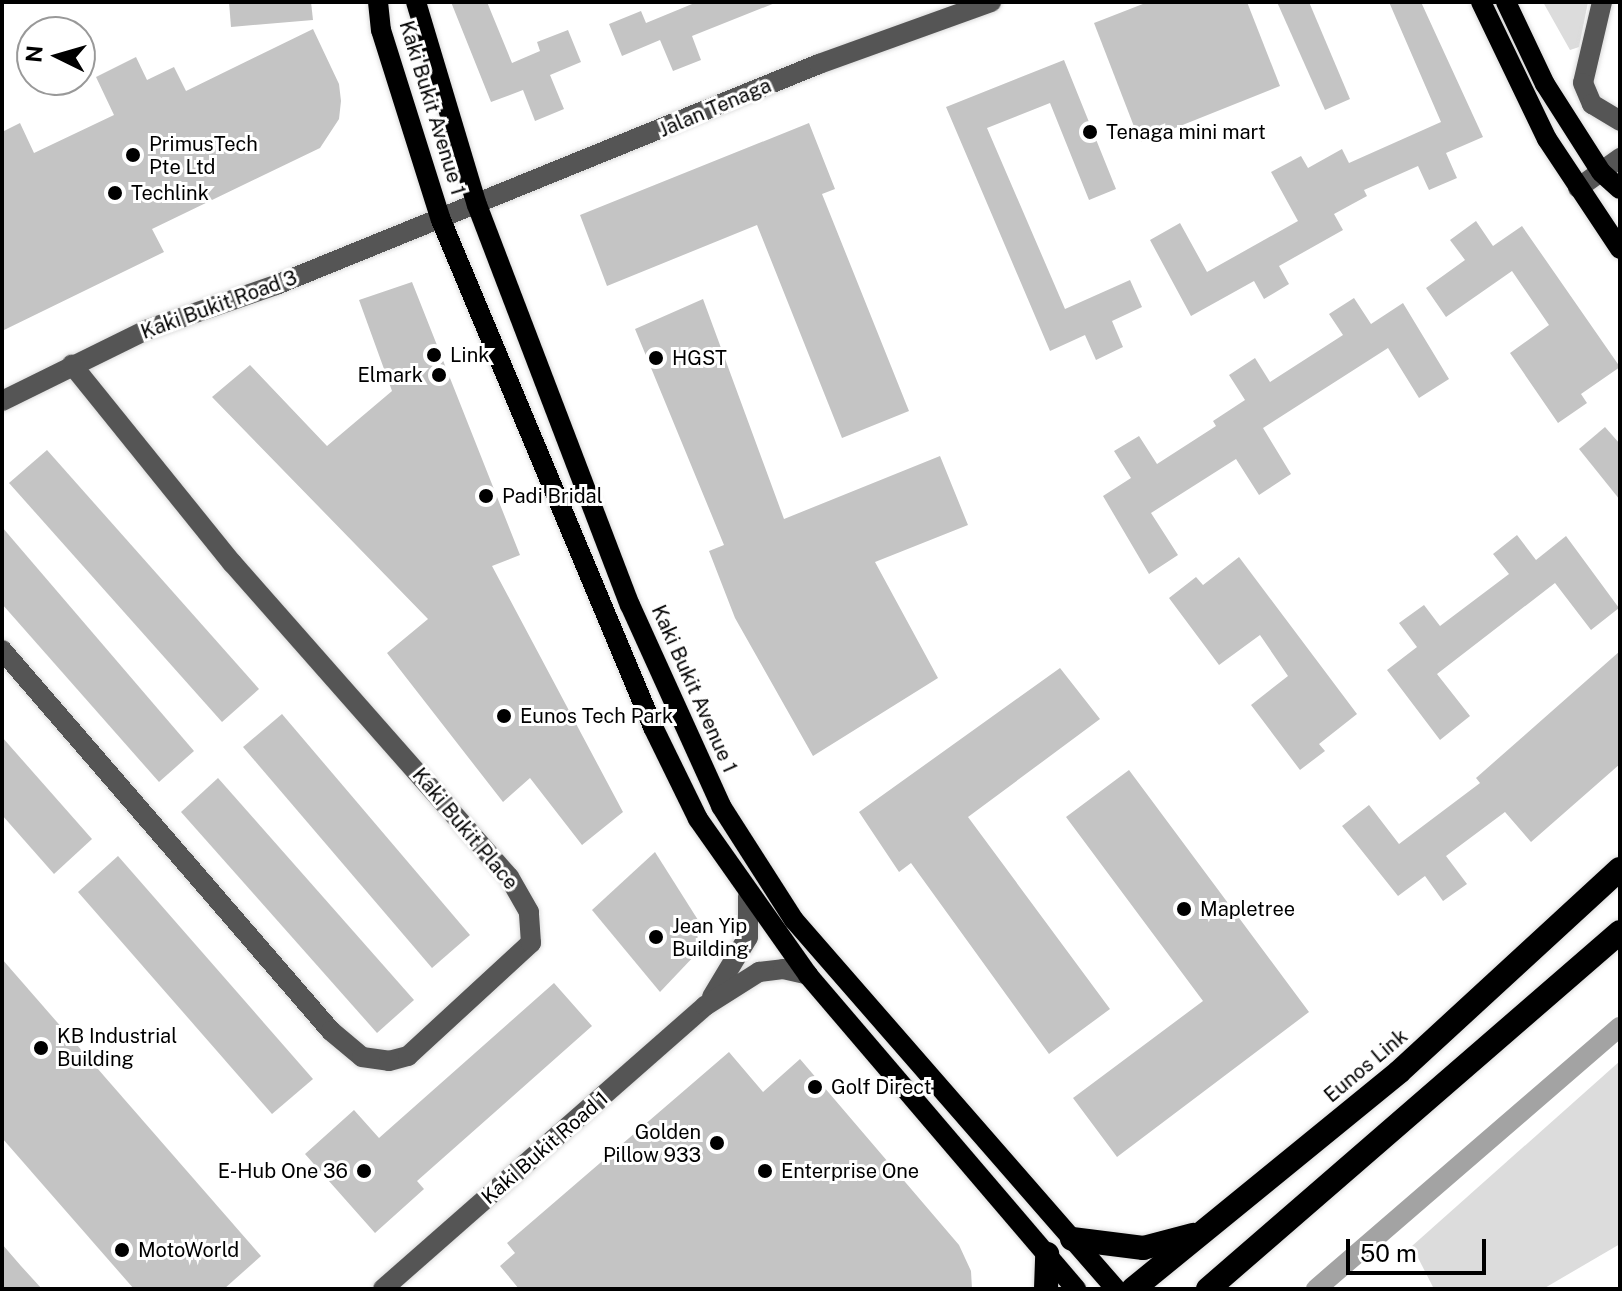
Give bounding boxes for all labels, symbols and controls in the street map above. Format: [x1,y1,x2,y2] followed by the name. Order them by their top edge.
[16,16,96,96] north arrow
[394,18,470,198] street label: Kaki Bukit Avenue 1
[20,44,48,64] text: N
[655,74,775,142] street label: Jalan Tenaga
[1106,120,1266,144] place label: Tenaga mini mart
[1081,123,1099,141] marker: Tenaga mini mart
[149,132,258,179] place label: PrimusTech Pte Ltd
[124,146,142,164] marker: PrimusTech Pte Ltd
[131,181,209,205] place label: Techlink
[106,184,124,202] marker: Techlink
[138,266,300,344] street label: Kaki Bukit Road 3
[450,343,489,367] place label: Link
[425,346,443,364] marker: Link
[672,346,727,370] place label: HGST
[647,349,665,367] marker: HGST
[358,363,423,387] place label: Elmark
[430,366,448,384] marker: Elmark
[502,484,603,508] place label: Padi Bridal
[477,487,495,505] marker: Padi Bridal
[646,601,742,777] street label: Kaki Bukit Avenue 1
[520,704,673,728] place label: Eunos Tech Park
[495,707,513,725] marker: Eunos Tech Park
[407,763,523,895] street label: Kaki Bukit Place
[1200,897,1295,921] place label: Mapletree
[1175,900,1193,918] marker: Mapletree
[672,914,749,961] place label: Jean Yip Building
[647,928,665,946] marker: Jean Yip Building
[57,1024,177,1071] place label: KB Industrial Building
[1320,1024,1412,1108] street label: Eunos Link
[32,1039,50,1057] marker: KB Industrial Building
[831,1075,931,1099] place label: Golf Direct
[806,1078,824,1096] marker: Golf Direct
[477,1086,613,1210] street label: Kaki Bukit Road 1
[603,1120,701,1167] place label: Golden Pillow 933
[708,1134,726,1152] marker: Golden Pillow 933
[217,1159,348,1183] place label: E-Hub One 36
[781,1159,919,1183] place label: Enterprise One
[355,1162,373,1180] marker: E-Hub One 36
[756,1162,774,1180] marker: Enterprise One
[1350,1223,1490,1273] scale bar
[138,1238,239,1262] place label: MotoWorld
[1360,1239,1417,1267] text: 50 m
[113,1241,131,1259] marker: MotoWorld

